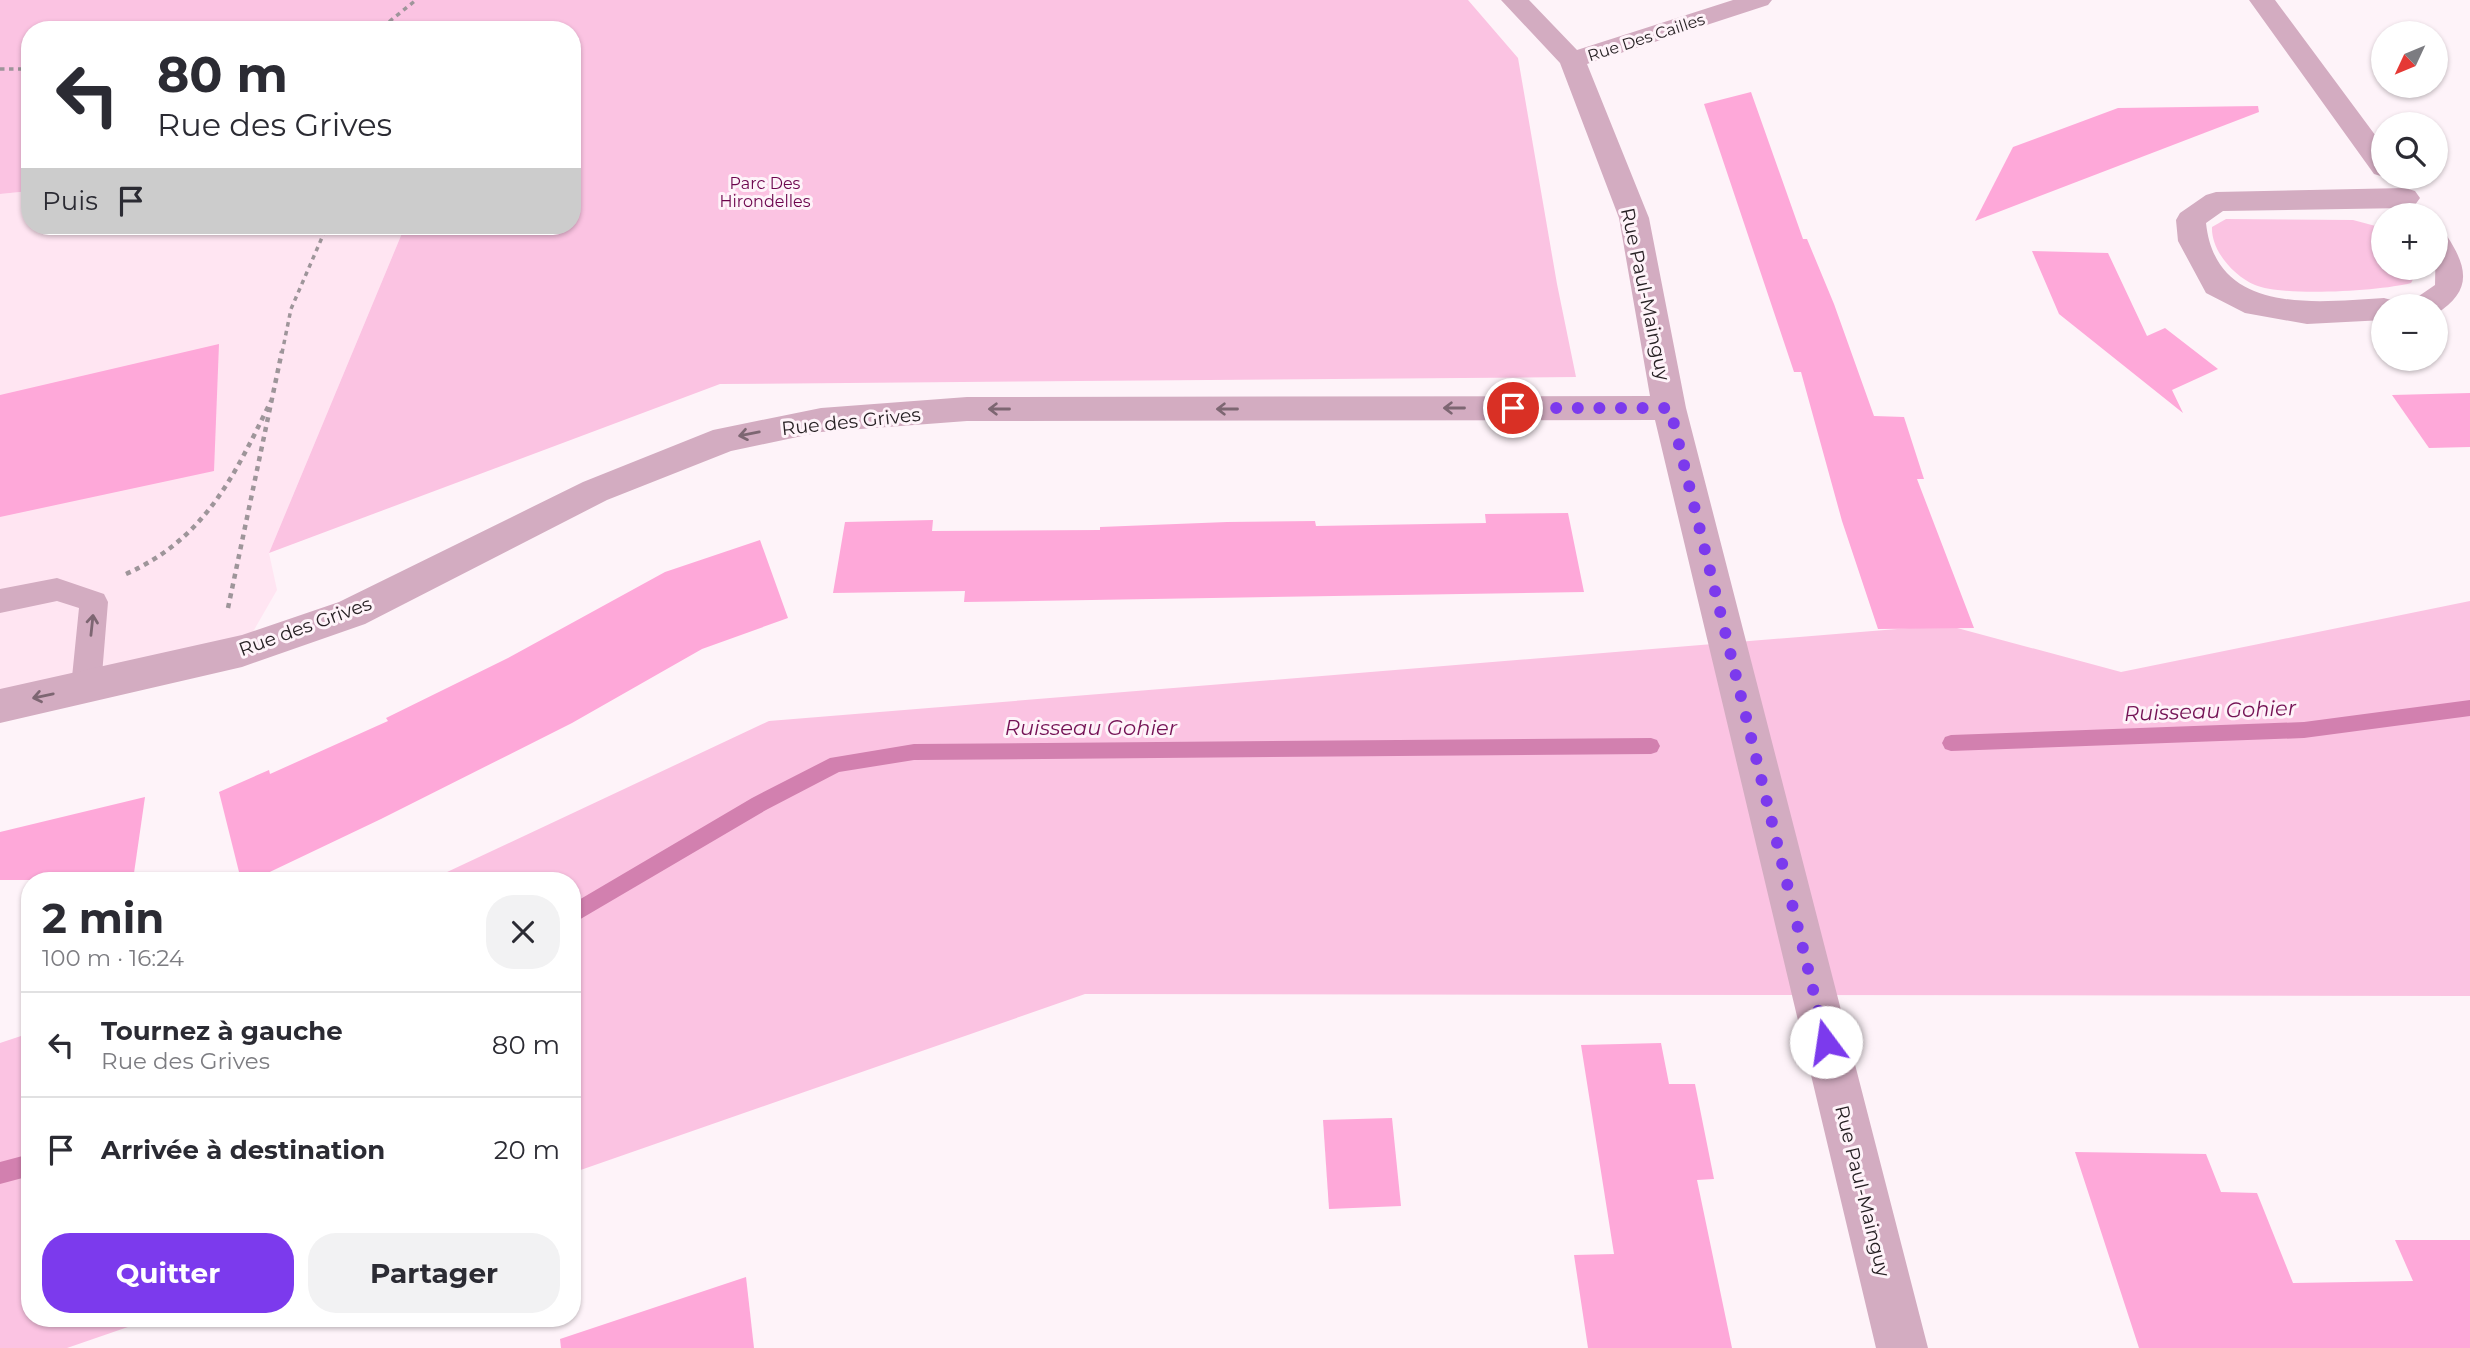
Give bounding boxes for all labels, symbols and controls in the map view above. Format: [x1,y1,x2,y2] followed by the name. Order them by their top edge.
[1585,10,1707,65] street label: Rue Des Cailles
[2371,21,2448,98] north arrow
[2371,21,2448,371] map controls
[157,45,288,104] text: 80 m
[42,49,133,140] icon: left
[157,105,392,144] text: Rue des Grives
[2371,112,2448,189] button: search
[720,174,811,211] park label: Parc Des Hirondelles
[112,182,150,220] icon: arrive
[42,185,98,217] text: Puis
[2371,203,2448,280] button: +
[1616,206,1675,383] street label: Rue Paul-Mainguy
[2371,294,2448,371] button: −
[1483,378,1543,438] pin
[1494,389,1532,427] icon: arrive
[1443,401,1466,415] one-way arrow
[988,402,1011,416] one-way arrow
[1215,402,1238,416] one-way arrow
[780,403,922,440] street label: Rue des Grives
[738,428,761,442] one-way arrow
[236,592,375,661] street label: Rue des Grives
[86,614,99,636] one-way arrow
[32,690,55,704] one-way arrow
[2123,695,2297,726] water label: Ruisseau Gohier
[1005,715,1178,740] water label: Ruisseau Gohier
[42,892,164,944] text: 2 min
[486,895,560,969] button: close
[42,944,184,972] text: 100 m · 16:24
[1789,1005,1863,1079] position arrow
[101,1015,343,1047] text: Tournez à gauche
[42,1026,80,1064] icon: left
[492,1029,560,1061] text: 80 m
[101,1047,270,1075] text: Rue des Grives
[1830,1103,1895,1280] street label: Rue Paul-Mainguy
[42,1131,80,1169] icon: arrive
[101,1134,385,1166] text: Arrivée à destination
[494,1134,560,1166] text: 20 m
[42,1233,294,1313] button: Quitter
[308,1233,560,1313] button: Partager

